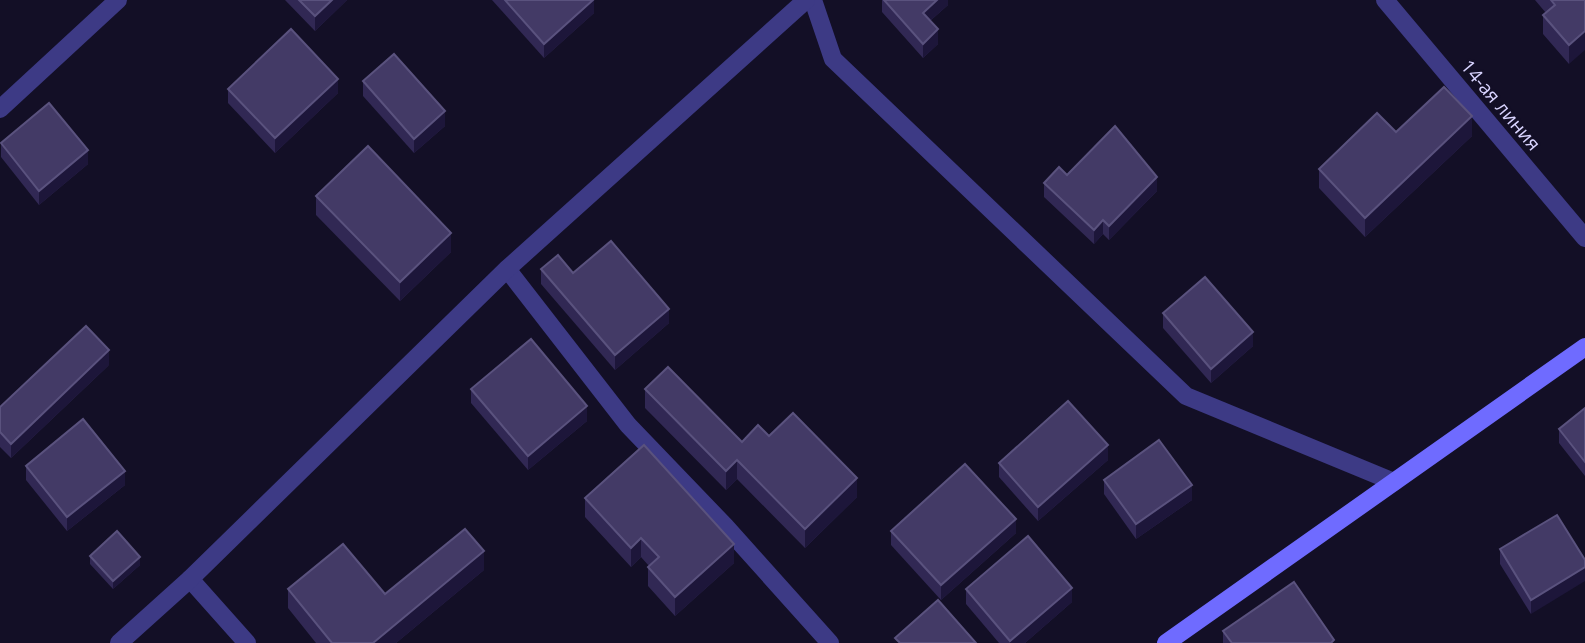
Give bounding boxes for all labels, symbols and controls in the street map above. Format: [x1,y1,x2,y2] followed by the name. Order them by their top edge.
[1455,54,1547,156] street label: 14-ая линия

